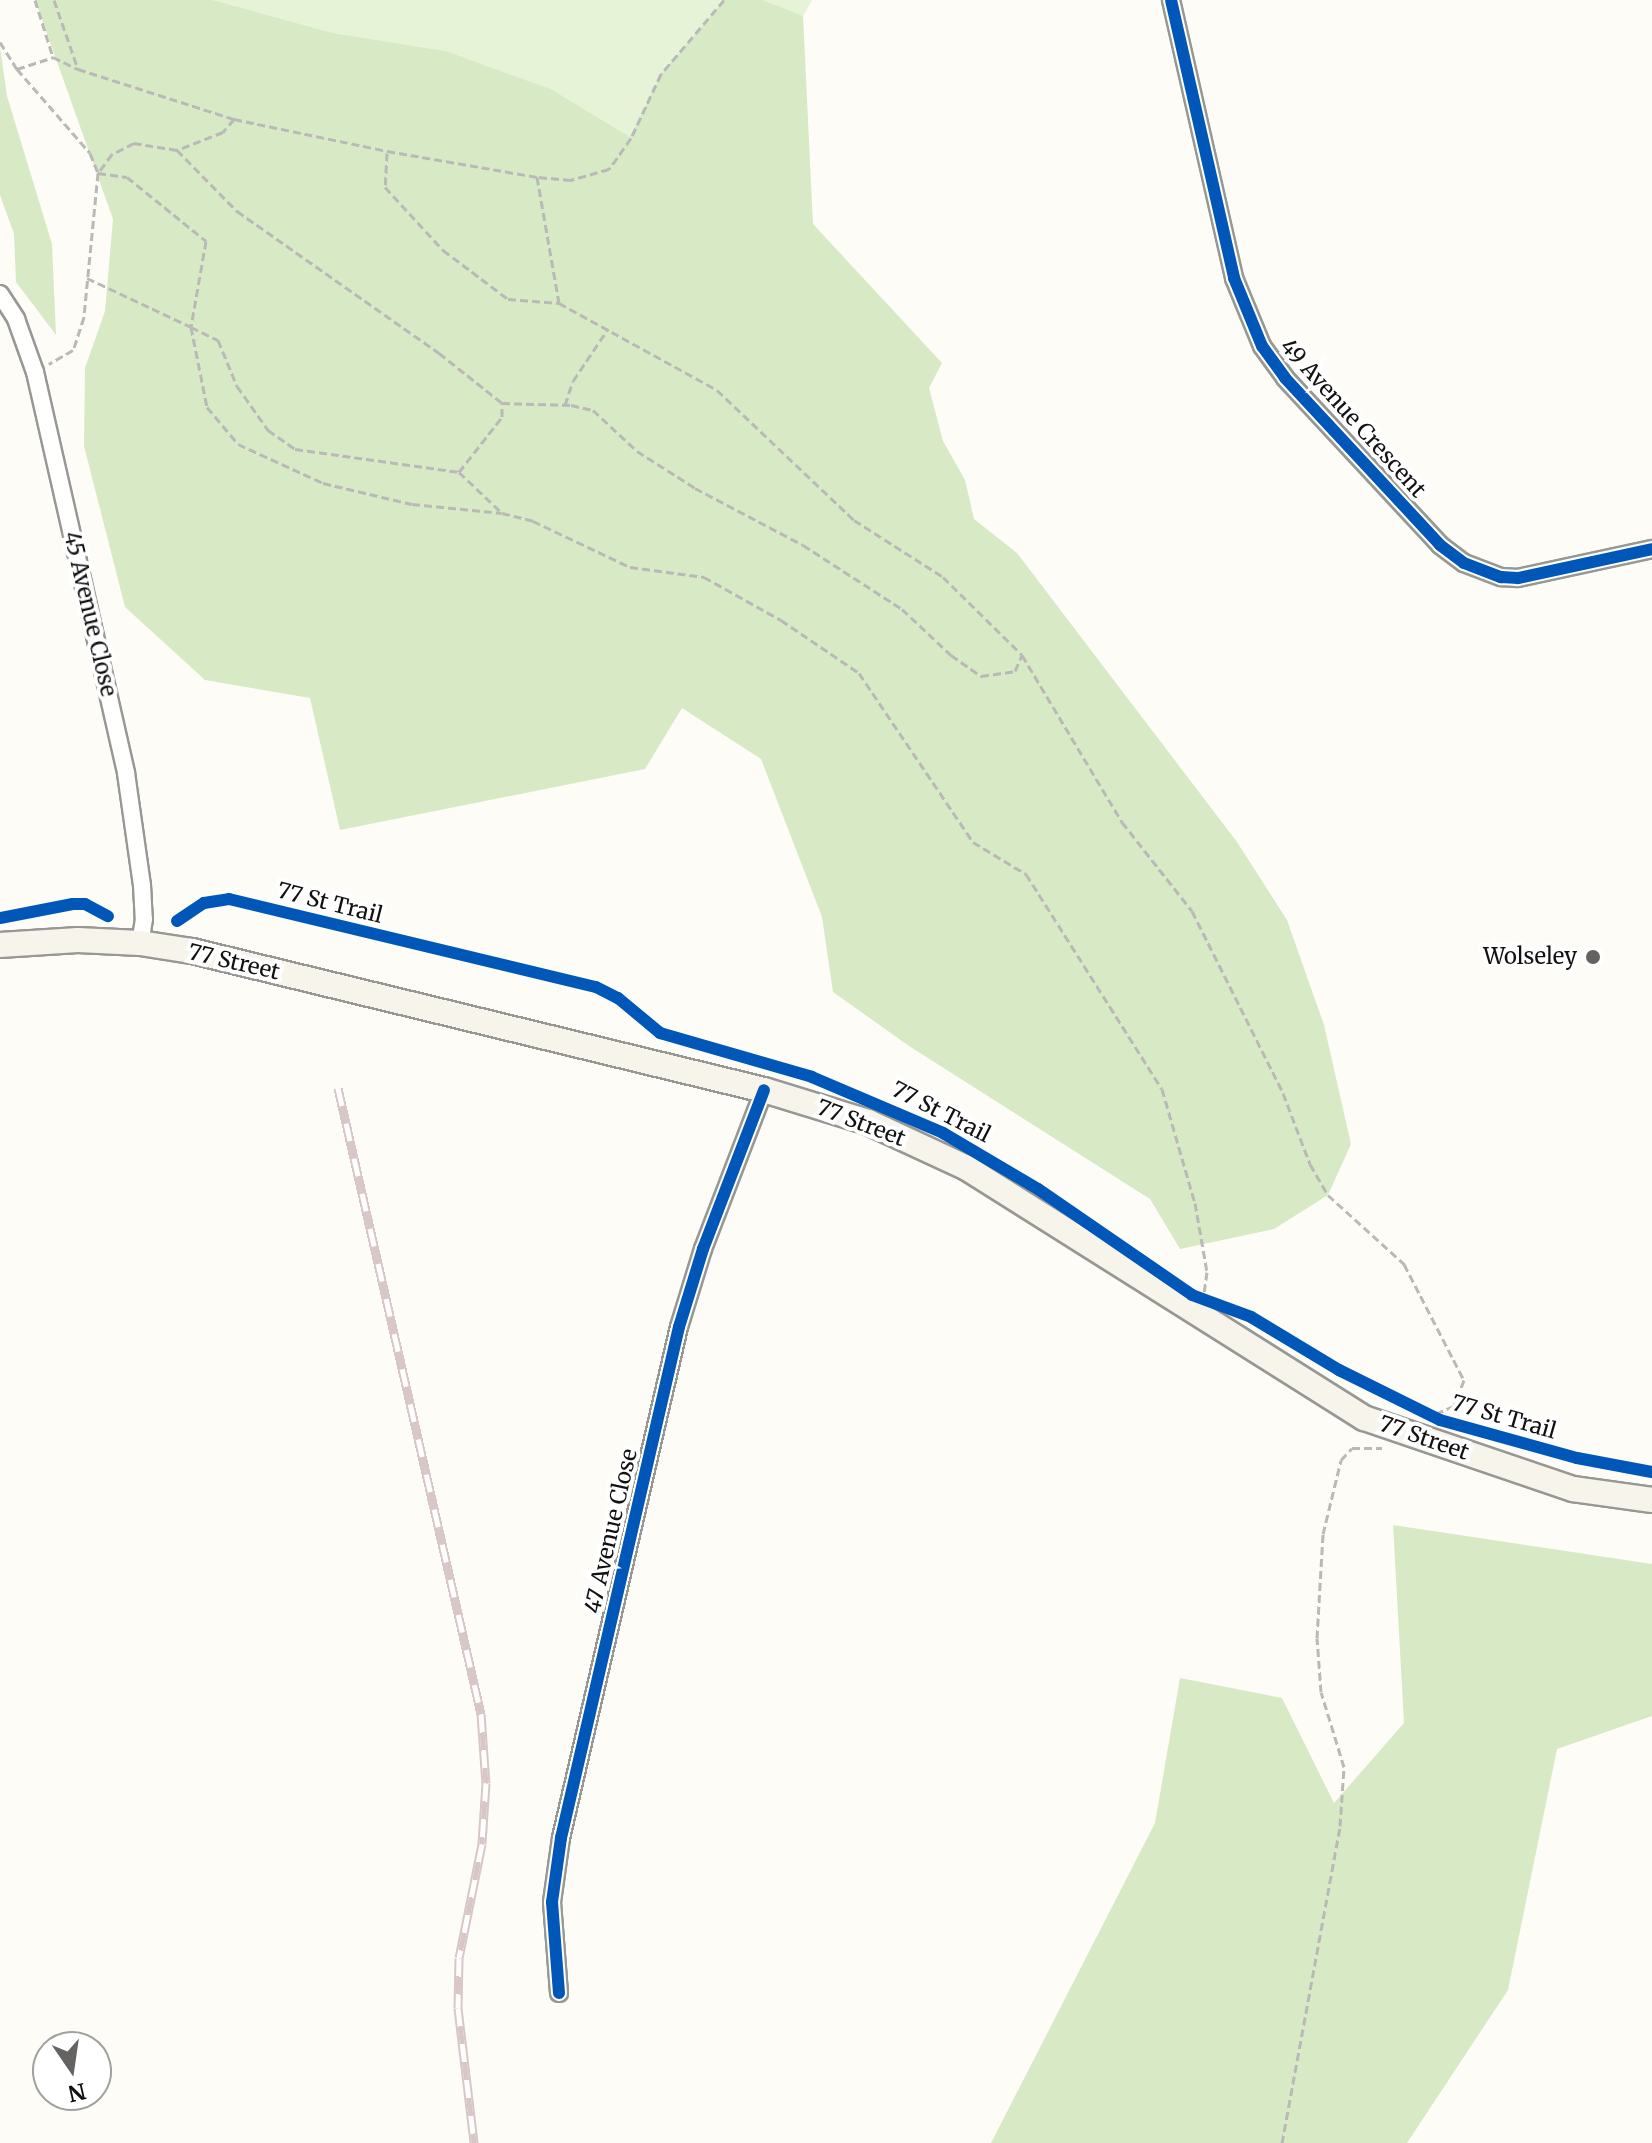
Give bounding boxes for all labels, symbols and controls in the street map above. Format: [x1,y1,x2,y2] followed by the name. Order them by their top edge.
[1275,333,1431,503] street label: 49 Avenue Crescent
[58,529,122,699] street label: 45 Avenue Close
[275,877,385,929] street label: 77 St Trail
[186,939,282,985] street label: 77 Street
[1483,944,1577,970] place label: Wolseley
[1584,948,1602,966] marker: Wolseley
[887,1076,995,1148] street label: 77 St Trail
[813,1094,909,1152] street label: 77 Street
[1449,1389,1559,1445] street label: 77 St Trail
[1376,1410,1472,1466] street label: 77 Street
[579,1446,643,1616] street label: 47 Avenue Close
[32,2031,112,2111] north arrow
[65,2077,89,2108] text: N

